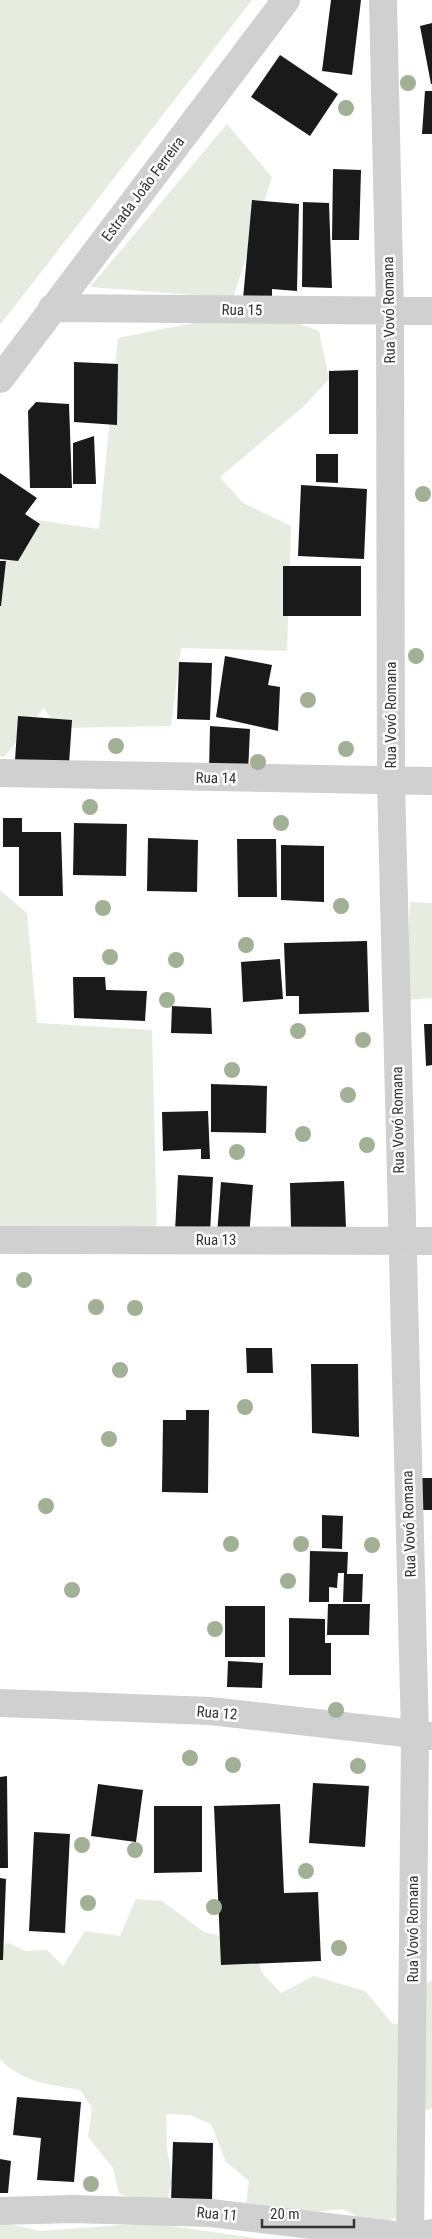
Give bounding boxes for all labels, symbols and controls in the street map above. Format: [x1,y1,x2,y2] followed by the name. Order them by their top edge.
[98,133,188,245] street label: Estrada João Ferreira
[379,256,399,364] street label: Rua Vovó Romana
[222,301,262,319] street label: Rua 15
[382,661,400,769] street label: Rua Vovó Romana
[196,769,236,787] street label: Rua 14
[388,1066,408,1174] street label: Rua Vovó Romana
[196,1231,236,1249] street label: Rua 13
[398,1470,420,1578] street label: Rua Vovó Romana
[196,1702,238,1724] street label: Rua 12
[404,1875,422,1983] street label: Rua Vovó Romana
[262,2196,354,2228] scale bar
[196,2203,238,2225] street label: Rua 11
[270,2205,300,2223] text: 20 m

